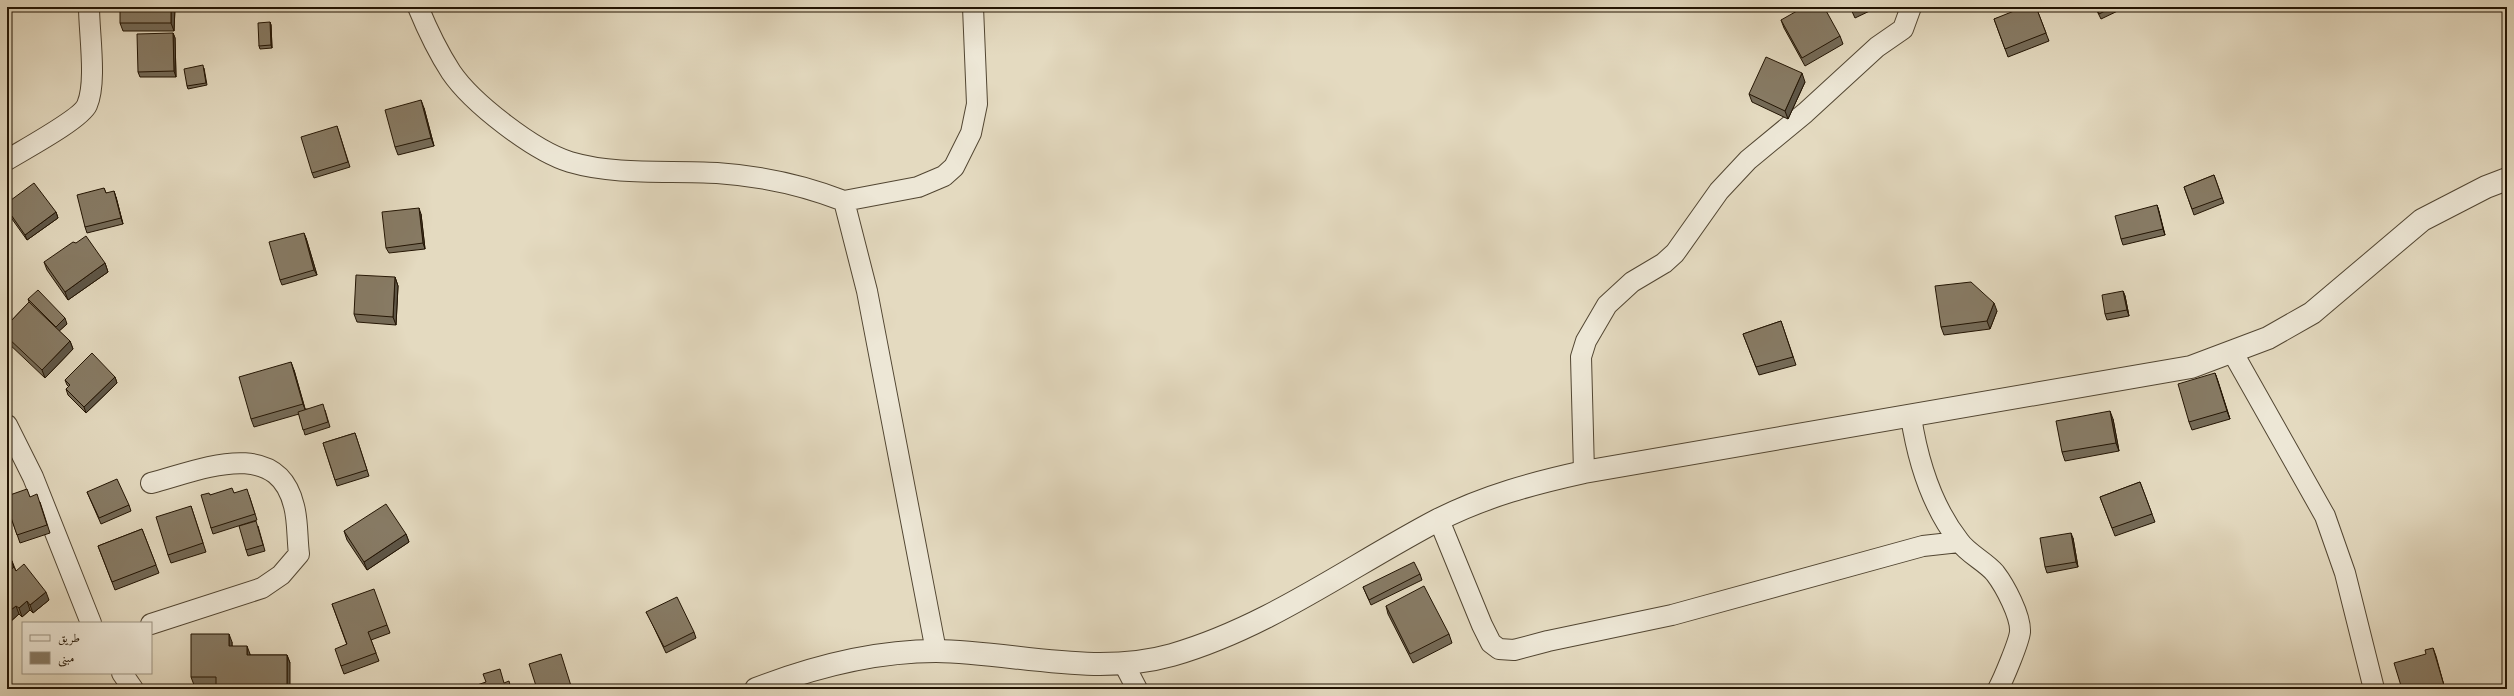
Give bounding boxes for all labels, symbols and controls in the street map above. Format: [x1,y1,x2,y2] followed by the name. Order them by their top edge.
[22,622,152,674] legend
[58,631,80,646] text: طريق
[58,651,74,667] text: مبنى

